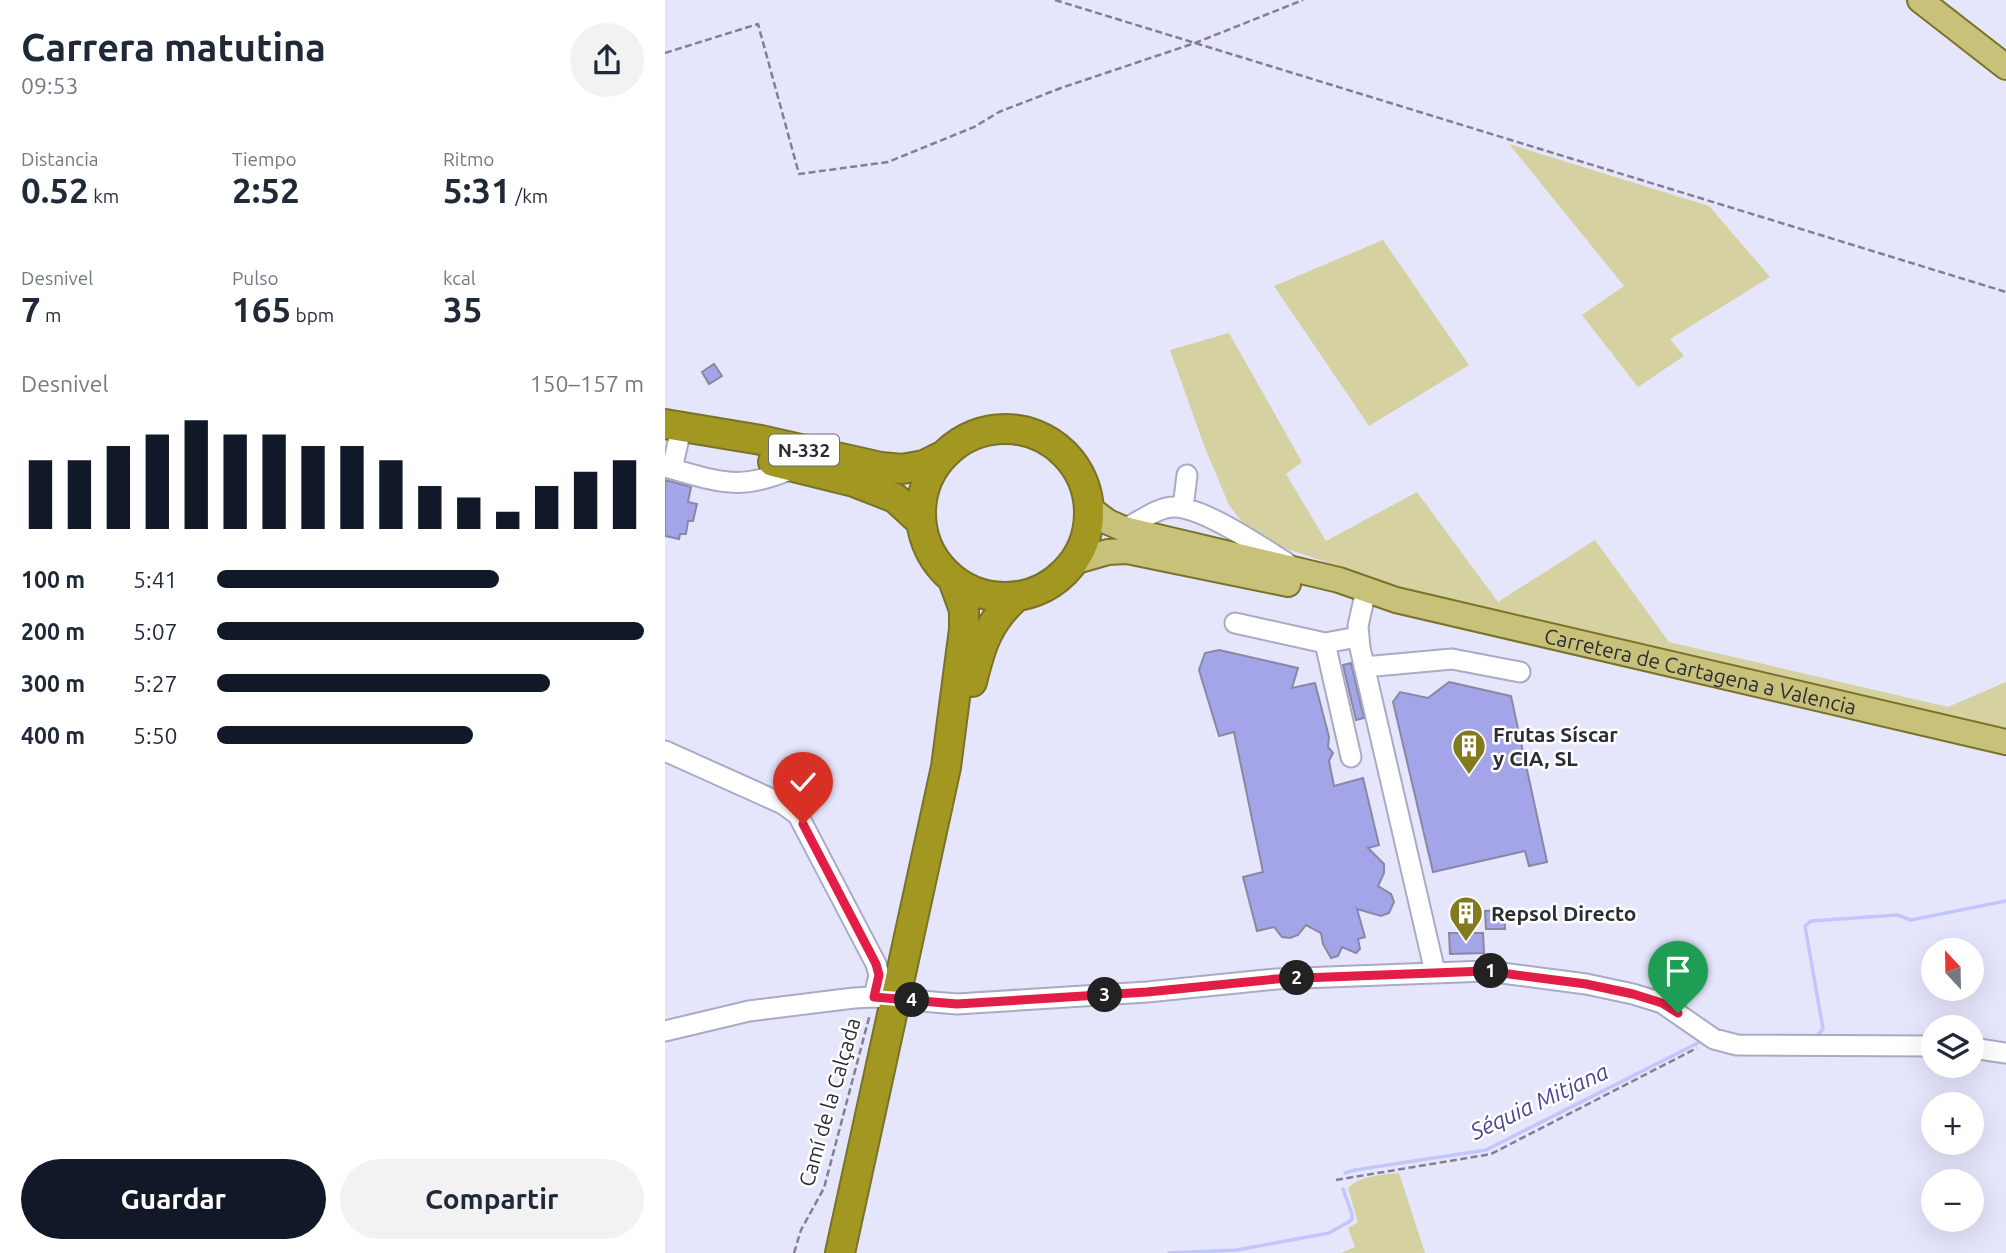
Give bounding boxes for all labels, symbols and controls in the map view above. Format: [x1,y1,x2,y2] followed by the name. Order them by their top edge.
[570,23,644,97] button: share
[21,26,326,68] text: Carrera matutina
[21,73,79,98] text: 09:53
[21,148,99,170] text: Distancia
[232,148,297,170] text: Tiempo
[443,148,494,170] text: Ritmo
[21,170,89,210] text: 0.52
[232,170,300,210] text: 2:52
[443,170,511,210] text: 5:31
[89,185,119,207] text: km
[511,185,548,207] text: /km
[21,267,93,289] text: Desnivel
[232,267,279,289] text: Pulso
[443,267,476,289] text: kcal
[21,289,41,329] text: 7
[232,289,291,329] text: 165
[443,289,482,329] text: 35
[41,304,62,326] text: m
[291,304,334,326] text: bpm
[21,371,109,396] text: Desnivel
[530,371,644,396] text: 150–157 m
[769,435,839,466] road number: N-332
[21,567,85,592] text: 100 m
[133,567,178,592] text: 5:41
[21,619,85,644] text: 200 m
[133,619,178,644] text: 5:07
[1542,623,1859,719] street label: Carretera de Cartagena a Valencia
[21,671,85,696] text: 300 m
[133,671,178,696] text: 5:27
[1493,722,1618,770] place label: Frutas Síscar y CIA, SL
[21,723,85,748] text: 400 m
[133,723,178,748] text: 5:50
[1450,727,1488,776] building icon: Frutas Síscar y CIA, SL
[773,752,833,824] pin
[784,763,822,801] icon: check
[1447,894,1485,943] building icon: Repsol Directo
[1491,901,1636,925] place label: Repsol Directo
[1921,938,1985,1001] north arrow
[1921,938,1984,1232] map controls
[1648,941,1708,1013] pin
[1659,952,1697,990] icon: arrive
[1473,954,1509,988] pin: 1
[1485,959,1496,981] text: 1
[1279,960,1315,996] pin: 2
[1291,966,1302,988] text: 2
[1087,978,1123,1012] pin: 3
[895,982,929,1018] pin: 4
[1099,983,1110,1005] text: 3
[906,988,917,1010] text: 4
[793,1015,865,1189] street label: Camí de la Calçada
[1921,1015,1984,1078] button: layers
[1465,1058,1612,1144] water label: Séquia Mitjana
[1921,1092,1984,1155] button: +
[21,1159,326,1239] button: Guardar
[340,1159,644,1239] button: Compartir
[1921,1169,1984,1232] button: −

